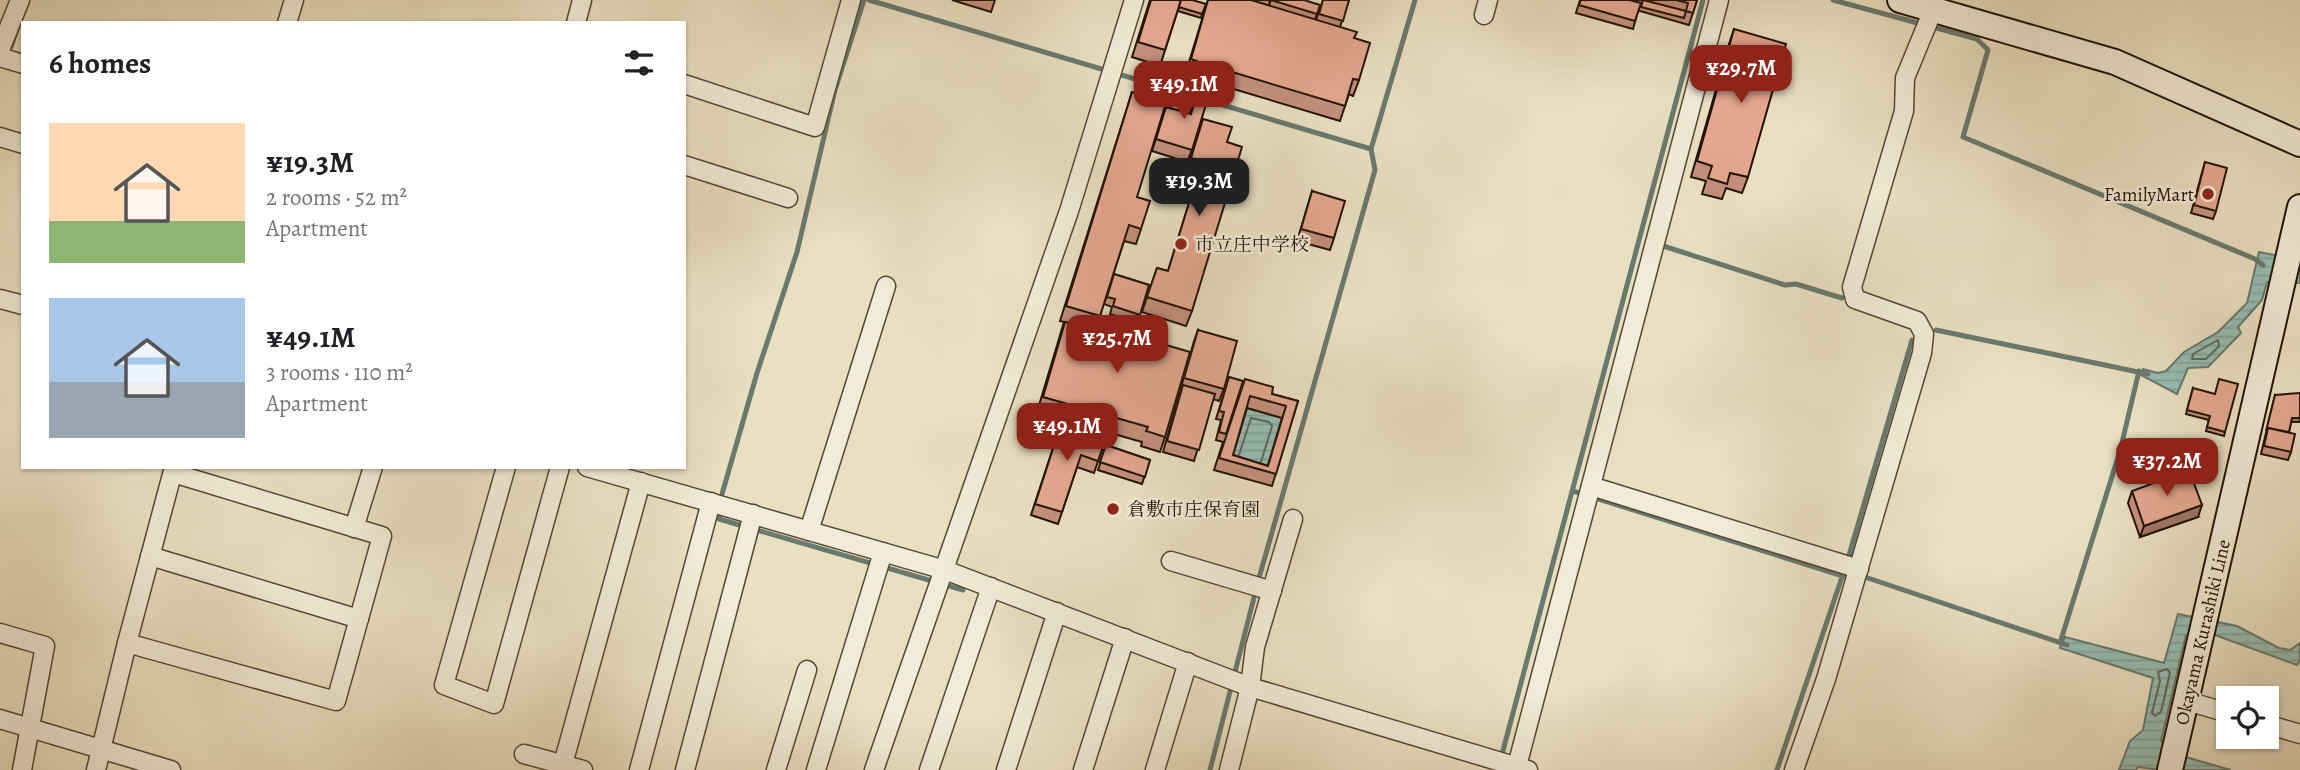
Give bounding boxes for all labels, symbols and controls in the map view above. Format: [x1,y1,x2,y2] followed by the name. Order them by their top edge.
[49,43,151,83] text: 6 homes
[620,44,658,82] icon: filters
[1684,46,1798,105] pin: ¥29.7M
[1706,52,1776,83] text: ¥29.7M
[1127,61,1241,121] pin: ¥49.1M
[1150,68,1218,99] text: ¥49.1M
[266,142,354,182] text: ¥19.3M
[105,151,189,235] icon: home
[1142,158,1256,218] pin: ¥19.3M
[1165,165,1233,196] text: ¥19.3M
[266,182,407,213] text: 2 rooms · 52 m²
[2104,182,2194,208] place label: FamilyMart
[2200,186,2216,202] marker: FamilyMart
[266,213,368,244] text: Apartment
[1195,232,1309,258] place label: 市立庄中学校
[1173,236,1189,252] marker: 市立庄中学校
[1060,316,1174,375] pin: ¥25.7M
[266,317,355,357] text: ¥49.1M
[1082,322,1152,353] text: ¥25.7M
[105,326,189,410] icon: home
[266,357,413,388] text: 3 rooms · 110 m²
[266,388,368,419] text: Apartment
[1010,404,1124,463] pin: ¥49.1M
[1033,410,1101,441] text: ¥49.1M
[2110,438,2224,498] pin: ¥37.2M
[2132,445,2202,476] text: ¥37.2M
[1127,497,1260,523] place label: 倉敷市庄保育園
[1105,501,1121,517] marker: 倉敷市庄保育園
[2169,537,2237,727] street label: Okayama Kurashiki Line
[2216,686,2279,749] map controls
[2216,686,2279,749] button: locate

